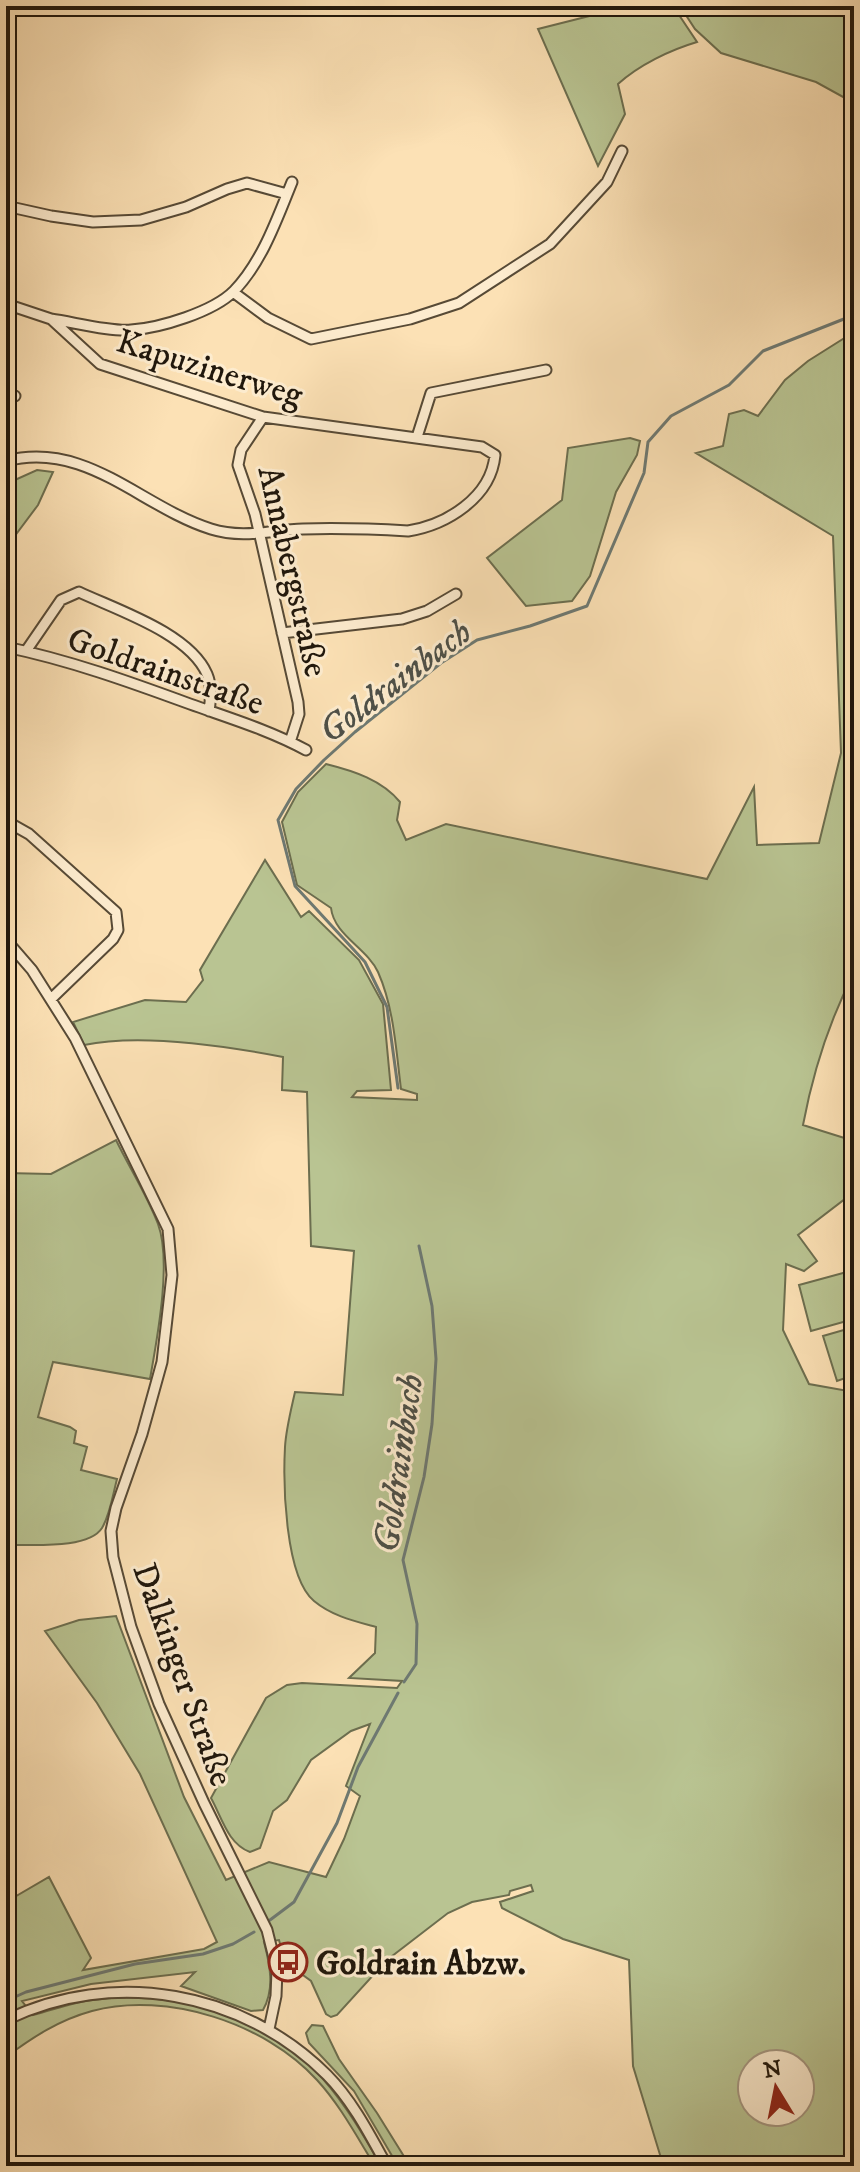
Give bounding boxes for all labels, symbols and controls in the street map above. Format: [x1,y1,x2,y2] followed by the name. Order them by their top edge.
[111,321,308,417] street label: Kapuzinerweg
[247,462,337,681] street label: Annabergstraße
[310,610,481,754] water label: Goldrainbach
[62,619,269,725] street label: Goldrainstraße
[365,1371,434,1555] water label: Goldrainbach
[122,1557,242,1792] street label: Dalkinger Straße
[267,1941,309,1983] bus stop icon: Goldrain Abzw.
[316,1943,526,1985] place label: Goldrain Abzw.
[736,2048,816,2128] north arrow
[762,2055,784,2085] text: N

